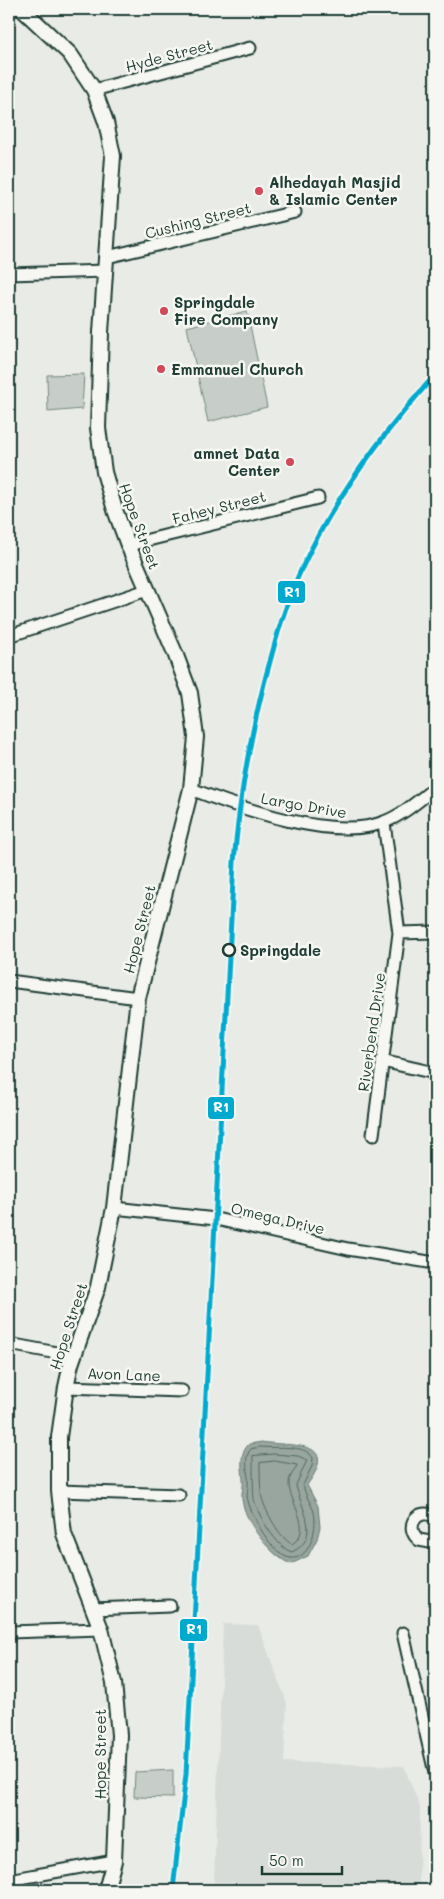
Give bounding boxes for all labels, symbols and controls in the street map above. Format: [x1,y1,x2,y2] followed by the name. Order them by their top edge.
[123,34,215,76] street label: Hyde Street
[269,172,401,209] place label: Alhedayah Masjid & Islamic Center
[253,185,265,197] marker: Alhedayah Masjid & Islamic Center
[143,197,253,243] street label: Cushing Street
[174,292,278,329] place label: Springdale Fire Company
[158,305,170,317] marker: Springdale Fire Company
[171,359,303,379] place label: Emmanuel Church
[155,363,167,375] marker: Emmanuel Church
[193,443,280,480] place label: amnet Data Center
[284,456,296,468] marker: amnet Data Center
[115,480,165,572] street label: Hope Street
[170,486,268,528] street label: Fahey Street
[277,580,306,604] line badge: R1
[284,582,300,601] text: R1
[260,788,348,822] street label: Largo Drive
[118,883,160,975] street label: Hope Street
[240,940,321,960] place label: Springdale
[222,943,236,957] marker: Springdale
[353,971,389,1093] street label: Riverbend Drive
[207,1096,235,1120] line badge: R1
[213,1097,229,1116] text: R1
[229,1198,327,1238] street label: Omega Drive
[44,1280,92,1372] street label: Hope Street
[87,1363,161,1385] street label: Avon Lane
[179,1618,208,1642] line badge: R1
[186,1619,202,1638] text: R1
[90,1709,110,1799] street label: Hope Street
[262,1844,342,1876] scale bar
[269,1850,304,1870] text: 50 m

